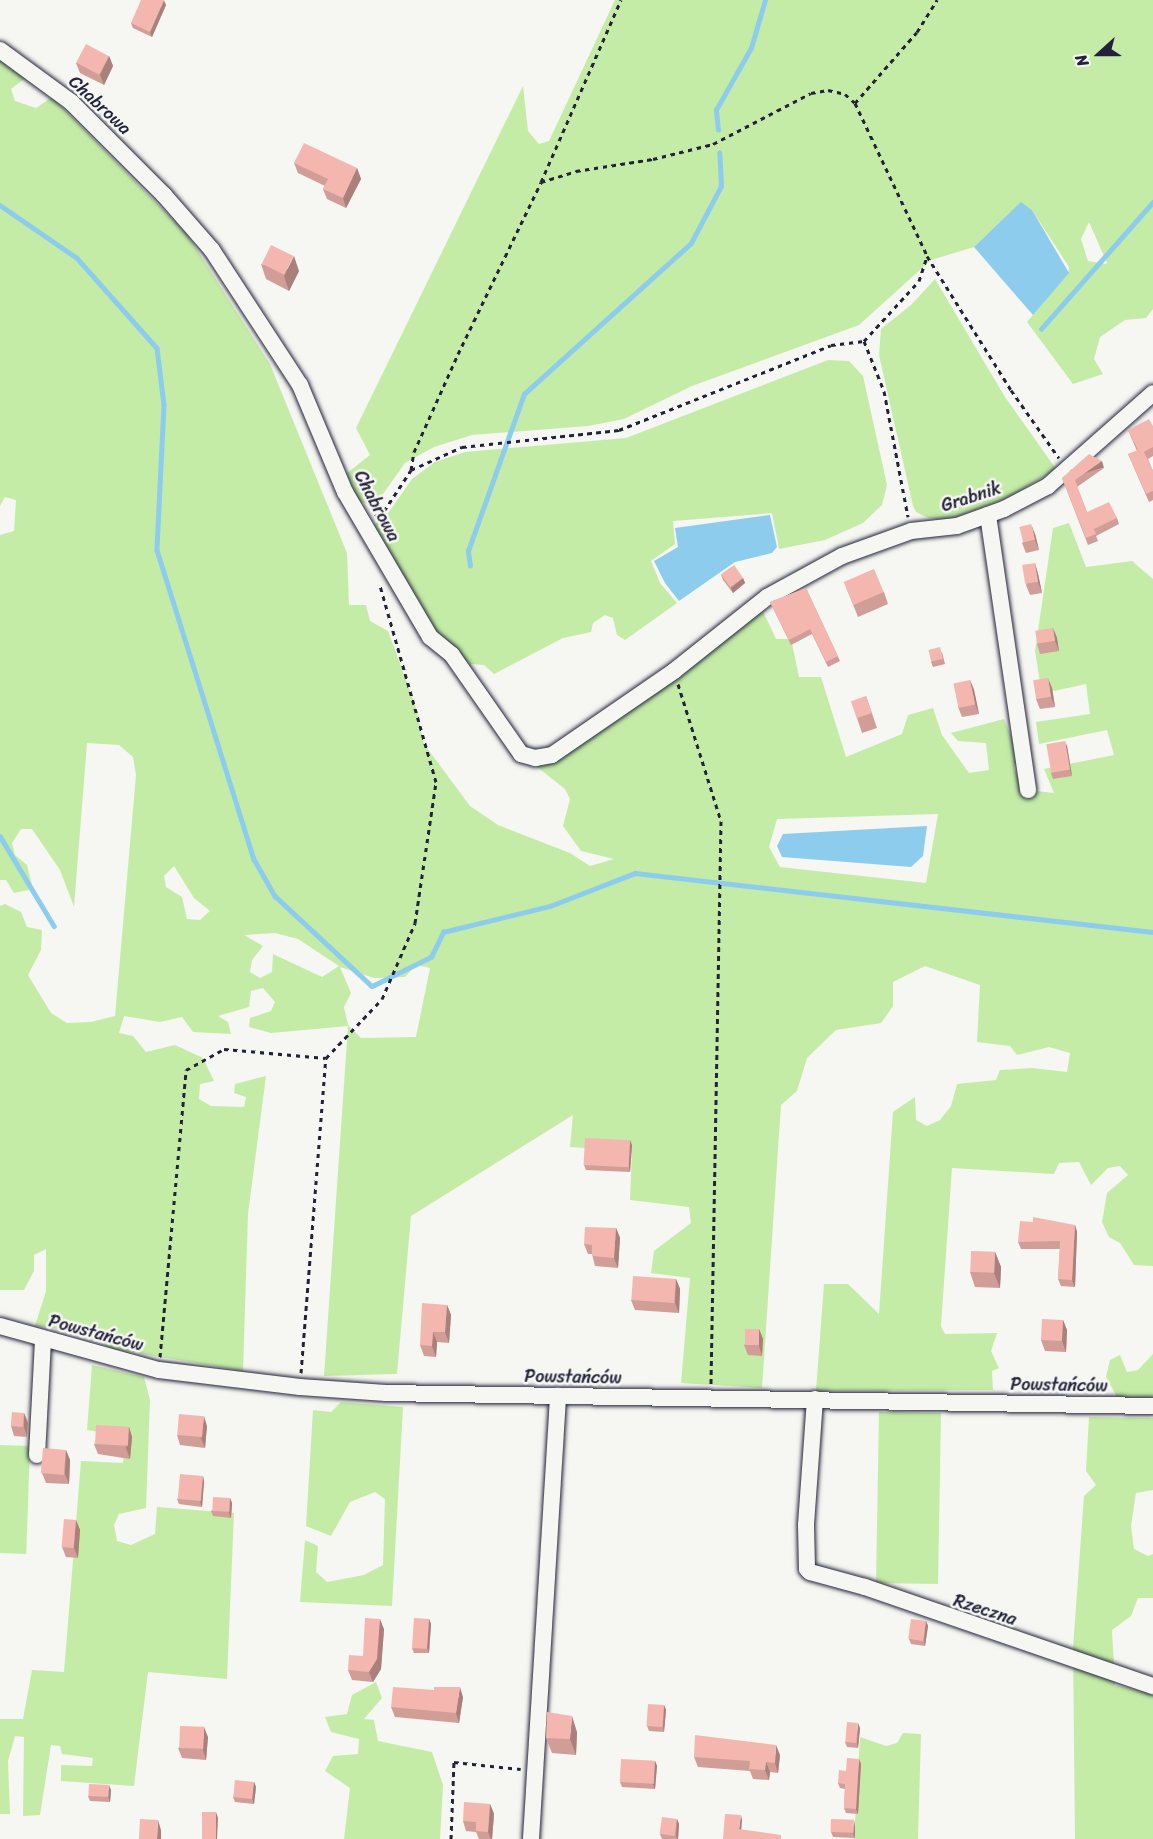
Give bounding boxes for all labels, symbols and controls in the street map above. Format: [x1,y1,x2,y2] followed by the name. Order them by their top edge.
[1069,24,1129,84] north arrow
[1066,50,1097,71] text: N
[64,71,136,139] street label: Chabrowa
[349,467,405,545] street label: Chabrowa
[938,477,1004,517] street label: Grabnik
[46,1310,146,1356] street label: Powstańców
[524,1365,622,1389] street label: Powstańców
[1010,1373,1108,1397] street label: Powstańców
[951,1590,1019,1630] street label: Rzeczna

